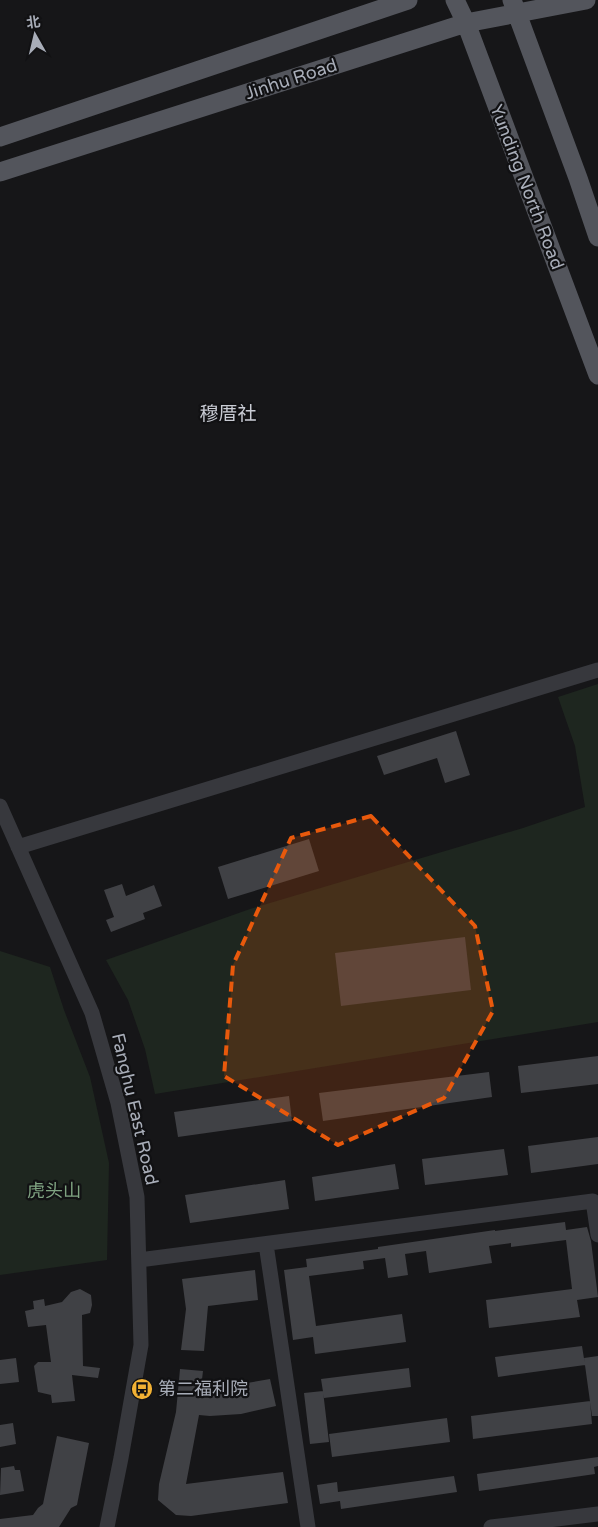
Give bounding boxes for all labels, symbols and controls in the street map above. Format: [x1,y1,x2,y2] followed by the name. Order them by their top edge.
[10,10,60,60] north arrow
[25,13,41,32] text: 北
[242,54,340,104] street label: Jinhu Road
[485,101,569,273] street label: Yunding North Road
[199,403,257,425] district label: 穆厝社
[107,1031,163,1187] street label: Fanghu East Road
[27,1180,81,1202] park label: 虎头山
[130,1377,154,1401] bus stop icon: 第二福利院
[158,1378,248,1400] place label: 第二福利院

